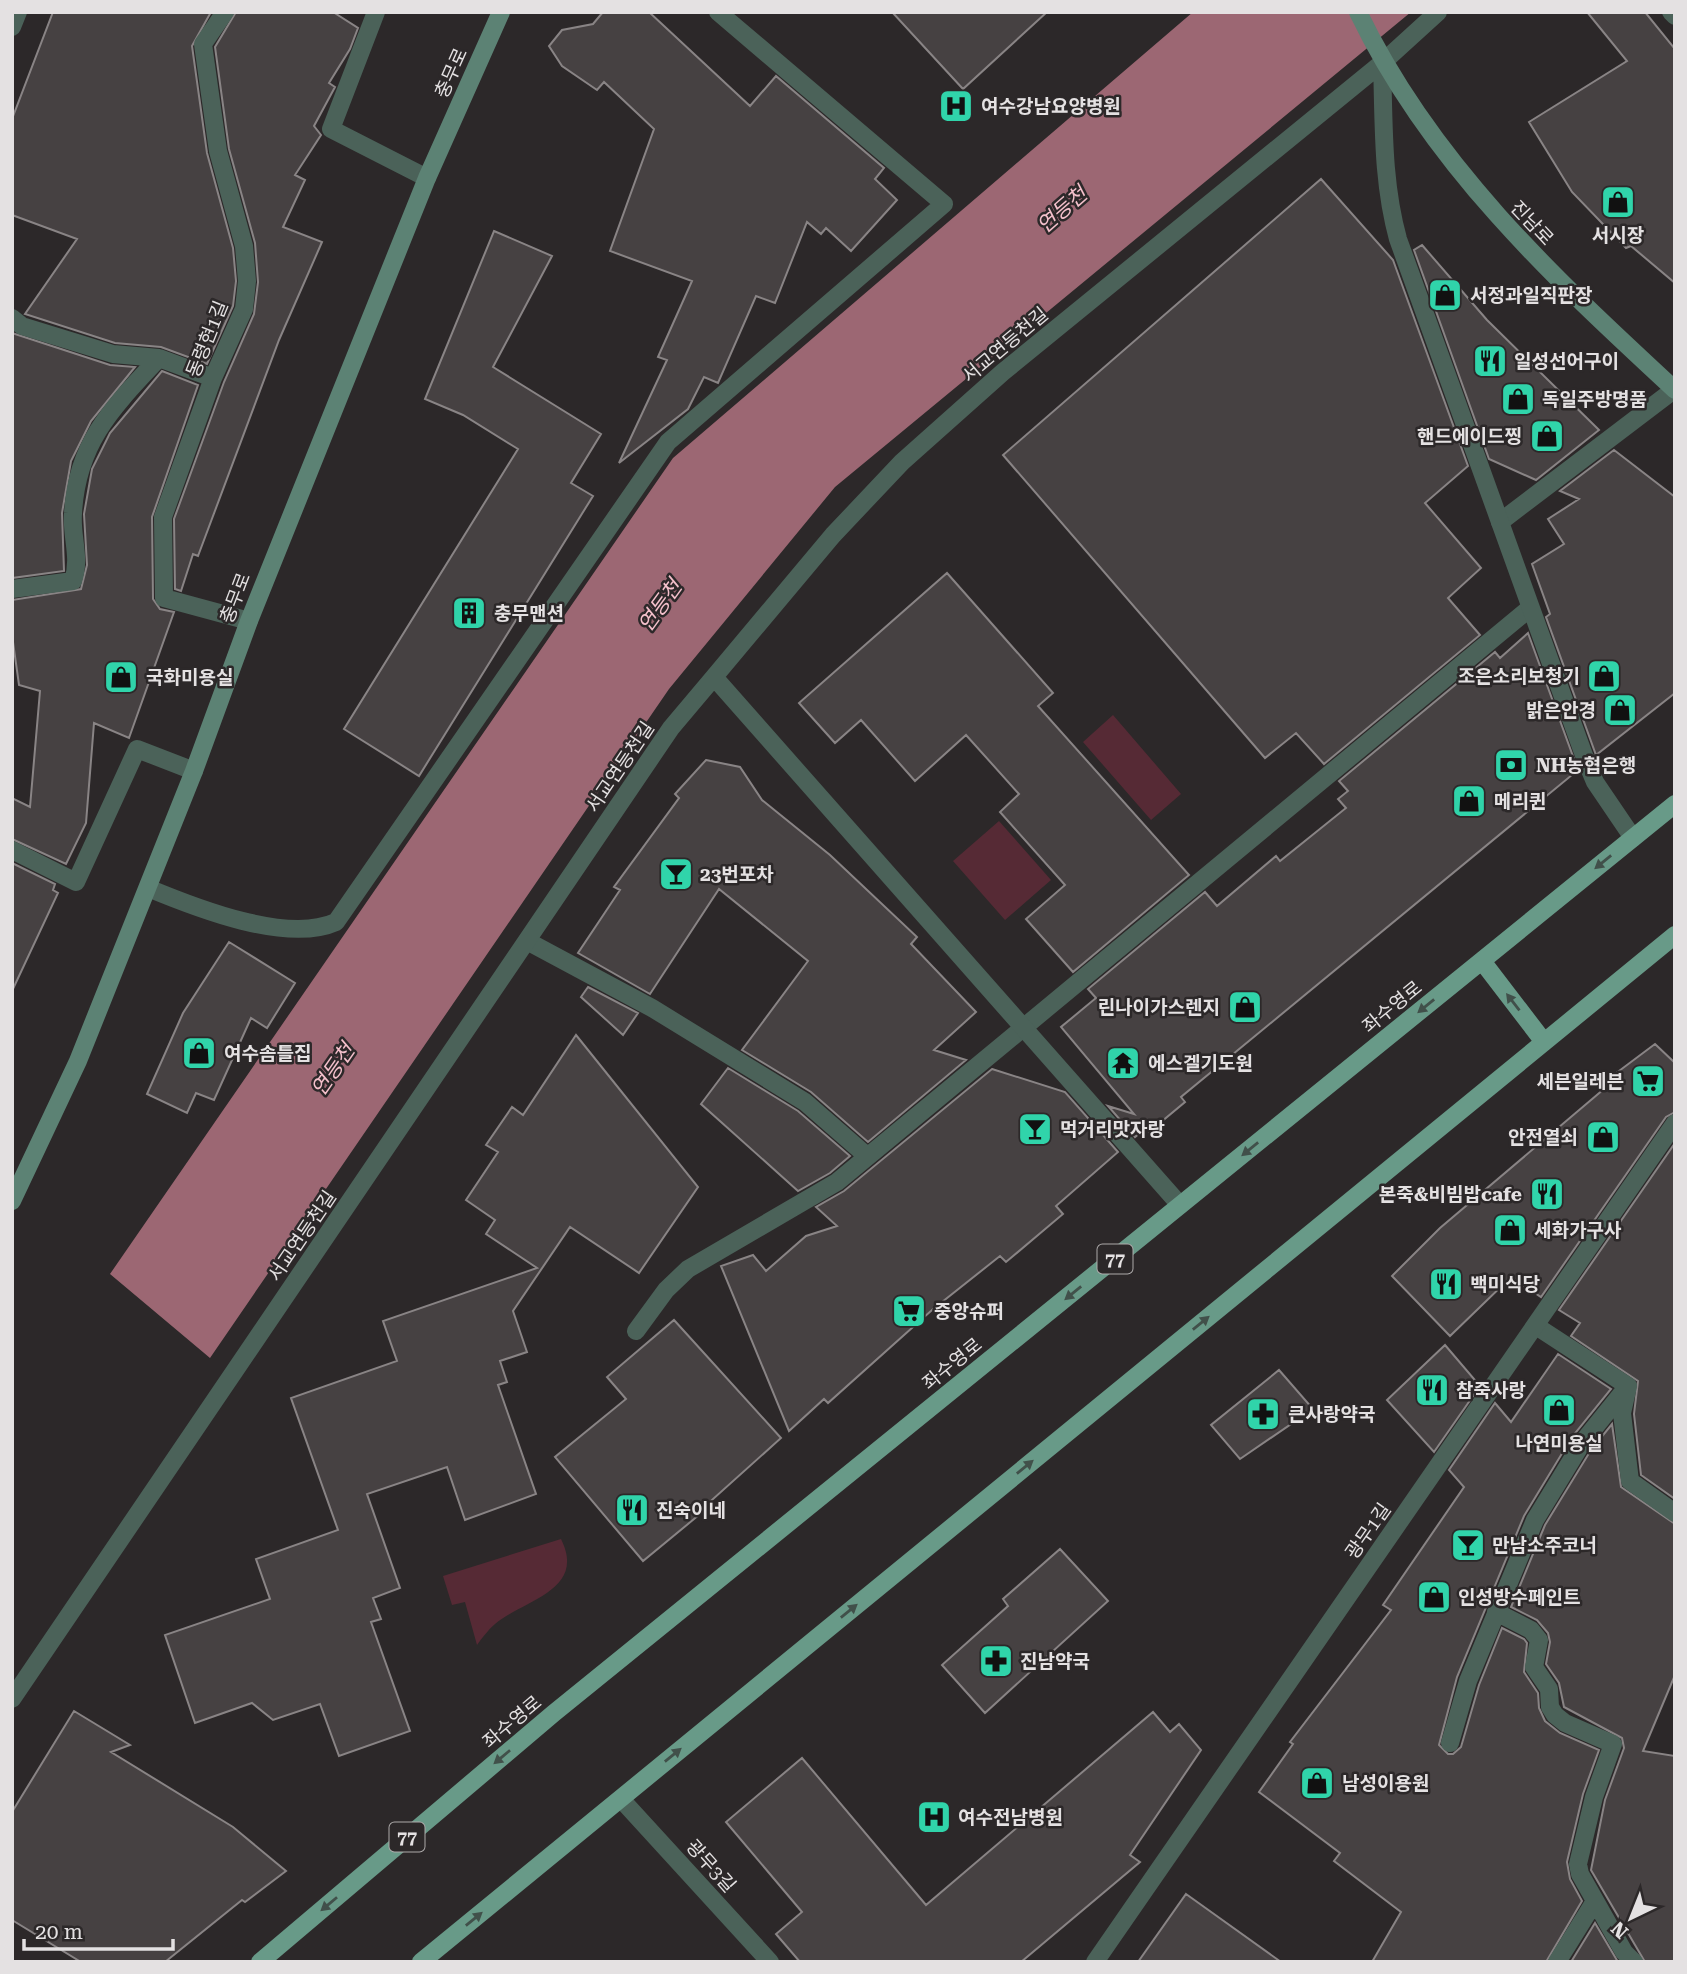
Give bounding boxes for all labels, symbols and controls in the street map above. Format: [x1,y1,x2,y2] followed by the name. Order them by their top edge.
[430,44,472,102] street label: 충무로
[937,87,975,125] hospital icon: 여수강남요양병원
[981,95,1121,118] place label: 여수강남요양병원
[1032,180,1094,238] water label: 연등천
[1599,183,1637,221] shop icon: 서시장
[1506,196,1558,250] street label: 진남로
[1592,224,1644,247] place label: 서시장
[1426,276,1464,314] shop icon: 서정과일직판장
[1470,284,1592,307] place label: 서정과일직판장
[181,297,233,381] street label: 동령현1길
[957,302,1053,388] street label: 서교연등천길
[1471,342,1509,380] restaurant icon: 일성선어구이
[1514,350,1619,373] place label: 일성선어구이
[1499,380,1537,418] shop icon: 독일주방명품
[1542,388,1647,411] place label: 독일주방명품
[1528,417,1566,455] shop icon: 핸드에이드찡
[1417,425,1522,448] place label: 핸드에이드찡
[215,569,255,627] street label: 충무로
[633,573,688,637] water label: 연등천
[450,594,488,632] building icon: 충무맨션
[494,602,564,625] place label: 충무맨션
[1585,657,1623,695] shop icon: 조은소리보청기
[102,658,140,696] shop icon: 국화미용실
[1458,665,1580,688] place label: 조은소리보청기
[146,666,233,689] place label: 국화미용실
[1601,691,1639,729] shop icon: 밝은안경
[1526,699,1596,722] place label: 밝은안경
[581,717,659,817] street label: 서교연등천길
[1492,746,1530,784] bank icon: NH농협은행
[1536,754,1636,777] place label: NH농협은행
[1450,782,1488,820] shop icon: 메리퀸
[1494,790,1546,813] place label: 메리퀸
[657,855,695,893] bar icon: 23번포차
[1594,855,1612,870] one-way arrow
[700,863,774,886] place label: 23번포차
[1358,976,1426,1038] street label: 좌수영로
[1226,988,1264,1026] shop icon: 린나이가스렌지
[1505,993,1520,1011] one-way arrow
[1098,996,1220,1019] place label: 린나이가스렌지
[1418,998,1435,1013] one-way arrow
[180,1034,218,1072] shop icon: 여수솜틀집
[307,1037,361,1101] water label: 연등천
[224,1042,311,1065] place label: 여수솜틀집
[1104,1044,1142,1082] temple icon: 에스겔기도원
[1148,1052,1253,1075] place label: 에스겔기도원
[1629,1062,1667,1100] supermarket icon: 세븐일레븐
[1537,1070,1624,1093] place label: 세븐일레븐
[1016,1110,1054,1148] bar icon: 먹거리맛자랑
[1060,1118,1165,1141] place label: 먹거리맛자랑
[1584,1118,1622,1156] shop icon: 안전열쇠
[1508,1126,1578,1149] place label: 안전열쇠
[1241,1142,1259,1157] one-way arrow
[1528,1175,1566,1213] restaurant icon: 본죽&비빔밥cafe
[1379,1183,1522,1206] place label: 본죽&비빔밥cafe
[263,1186,341,1286] street label: 서교연등천길
[1491,1211,1529,1249] shop icon: 세화가구사
[1534,1219,1622,1242] place label: 세화가구사
[1098,1244,1132,1274] road number: 77
[1427,1265,1465,1303] restaurant icon: 백미식당
[1470,1273,1540,1296] place label: 백미식당
[1064,1285,1082,1300] one-way arrow
[890,1292,928,1330] supermarket icon: 중앙슈퍼
[934,1300,1004,1323] place label: 중앙슈퍼
[1192,1315,1210,1330] one-way arrow
[918,1333,986,1395] street label: 좌수영로
[1413,1371,1451,1409] restaurant icon: 참죽사랑
[1456,1379,1526,1402] place label: 참죽사랑
[1540,1391,1578,1429] shop icon: 나연미용실
[1244,1395,1282,1433] pharmacy icon: 큰사랑약국
[1288,1403,1375,1426] place label: 큰사랑약국
[1515,1432,1603,1455] place label: 나연미용실
[1016,1459,1034,1474] one-way arrow
[613,1491,651,1529] restaurant icon: 진숙이네
[656,1499,726,1522] place label: 진숙이네
[1340,1499,1396,1563] street label: 광무1길
[1449,1526,1487,1564] bar icon: 만남소주코너
[1492,1534,1597,1557] place label: 만남소주코너
[1415,1578,1453,1616] shop icon: 인성방수페인트
[1458,1586,1580,1609] place label: 인성방수페인트
[840,1603,858,1618] one-way arrow
[977,1642,1015,1680] pharmacy icon: 진남약국
[1020,1650,1090,1673] place label: 진남약국
[478,1691,546,1753] street label: 좌수영로
[665,1748,682,1763] one-way arrow
[494,1749,511,1764] one-way arrow
[1298,1764,1336,1802] shop icon: 남성이용원
[1342,1772,1429,1795] place label: 남성이용원
[915,1798,953,1836] hospital icon: 여수전남병원
[958,1806,1063,1829] place label: 여수전남병원
[390,1823,424,1852] road number: 77
[681,1835,741,1897] street label: 광무3길
[1596,1883,1666,1953] north arrow
[320,1896,337,1911] one-way arrow
[24,1908,173,1952] scale bar
[464,1911,482,1926] one-way arrow
[1606,1916,1633,1943] text: N
[35,1920,83,1944] text: 20 m

